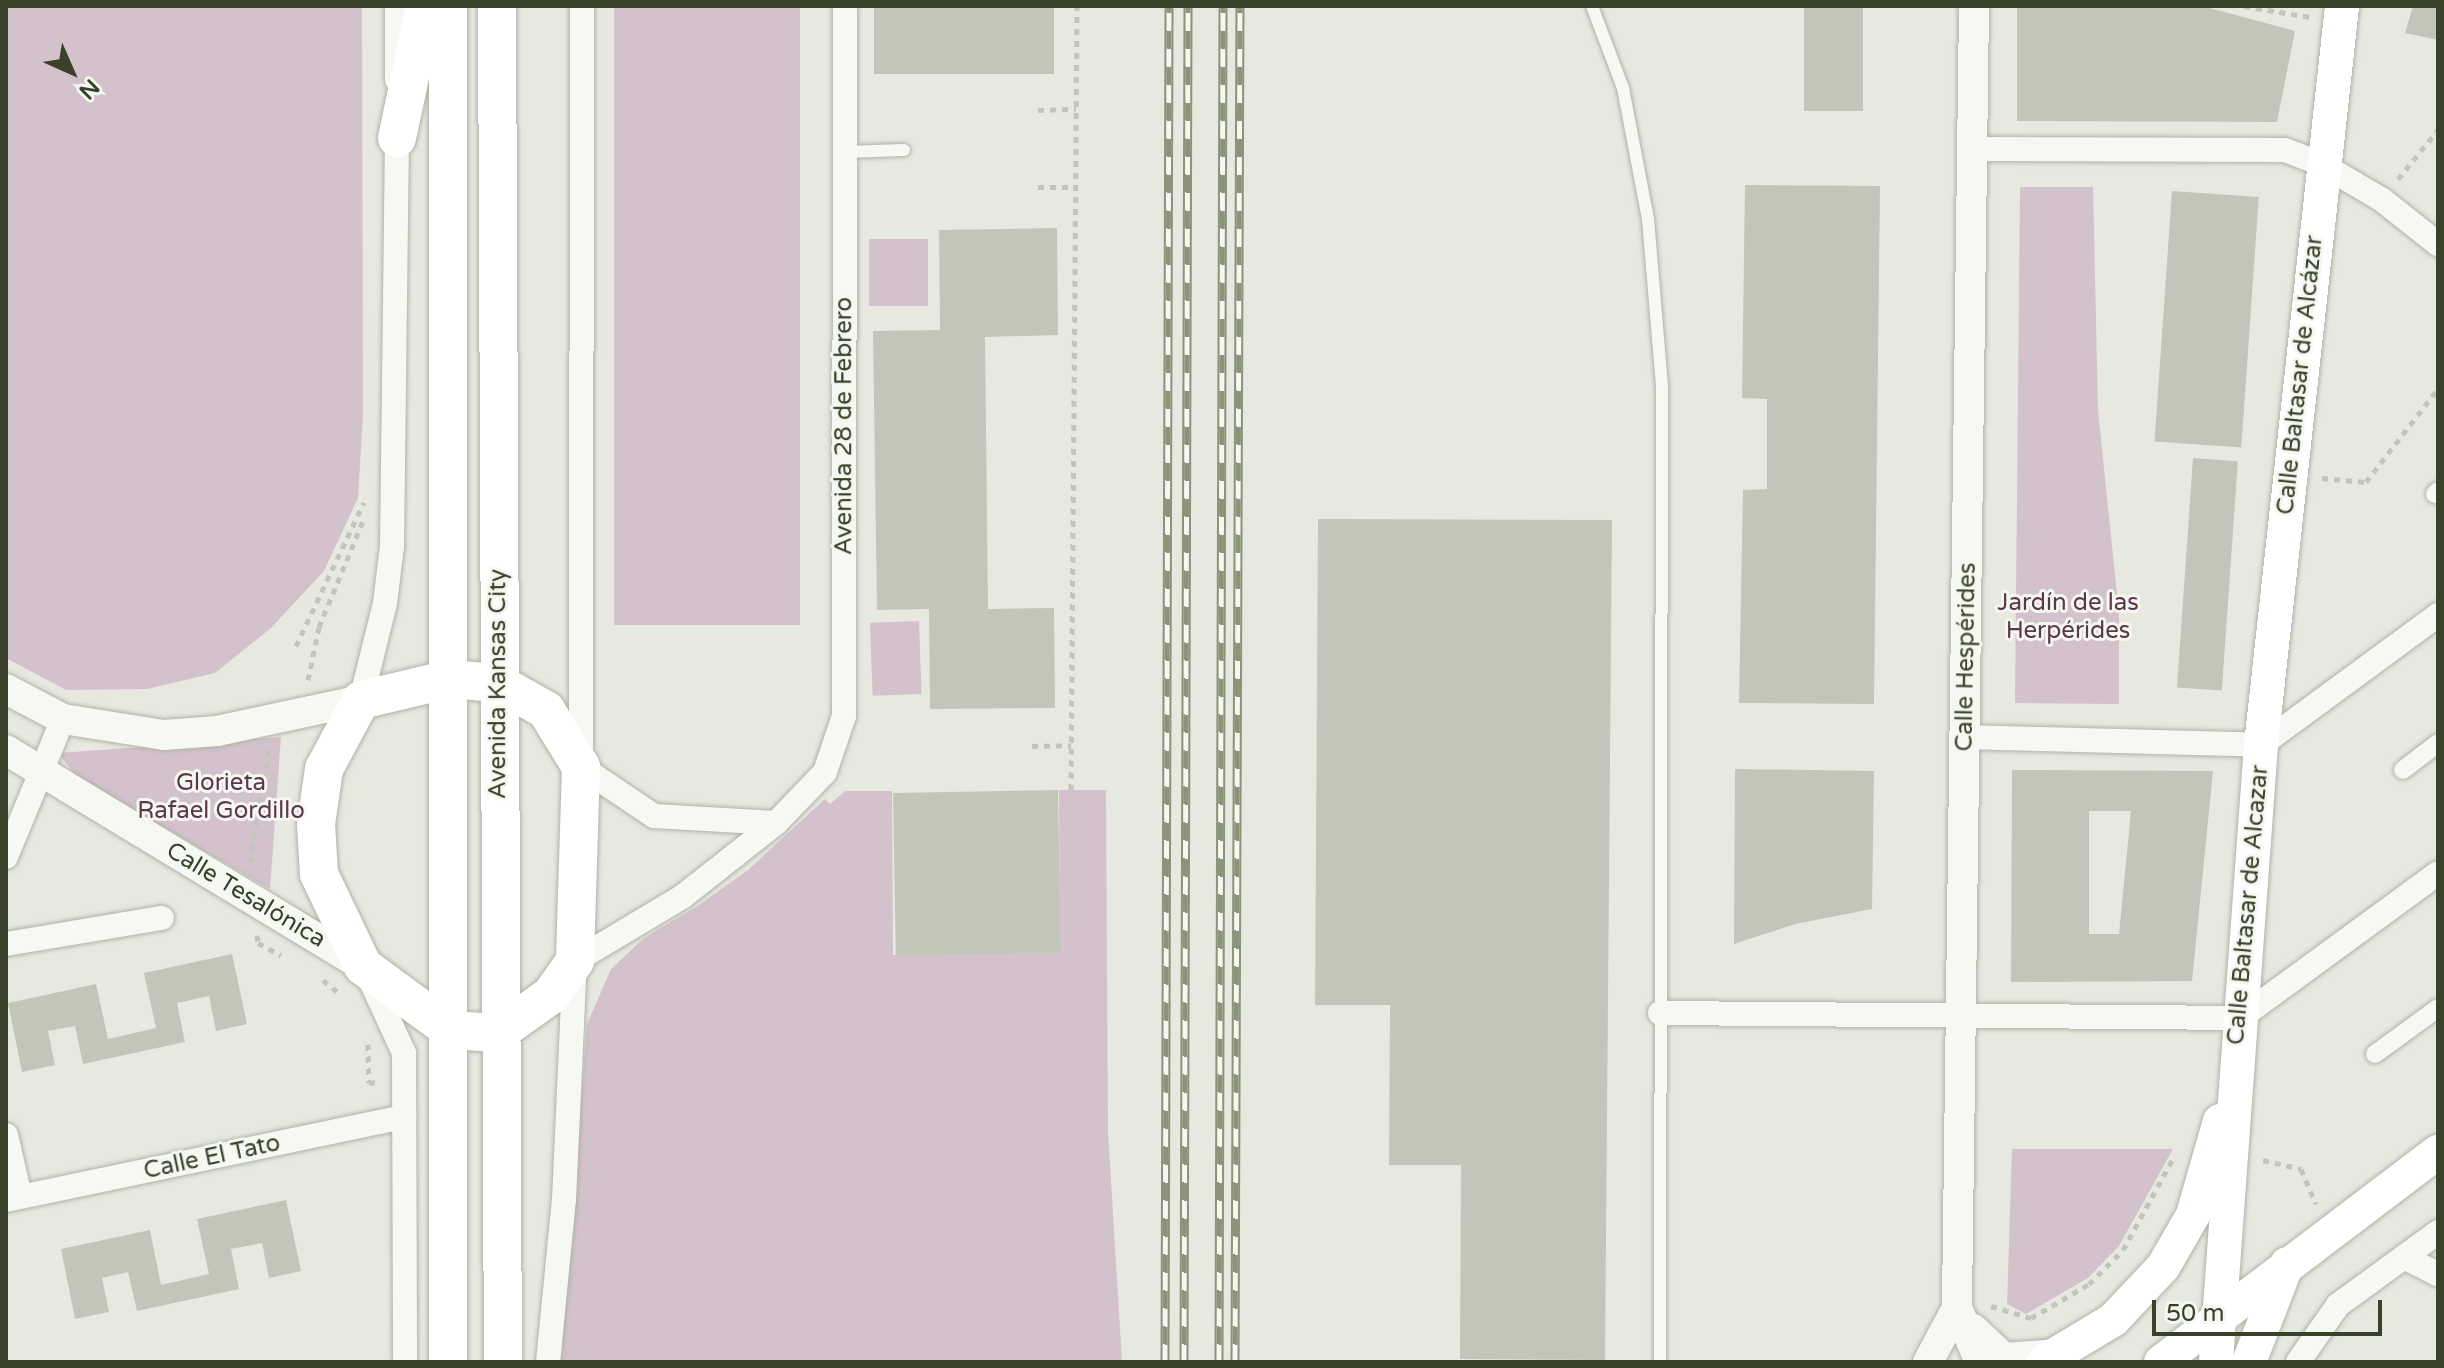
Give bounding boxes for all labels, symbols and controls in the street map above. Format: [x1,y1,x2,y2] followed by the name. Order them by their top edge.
[32,32,112,112] north arrow
[74,74,104,104] text: N
[2271,234,2329,516] street label: Calle Baltasar de Alcázar
[830,297,858,555] street label: Avenida 28 de Febrero
[1950,562,1982,752] street label: Calle Hespérides
[484,569,512,799] street label: Avenida Kansas City
[1997,589,2139,645] park label: Jardín de las Herpérides
[2221,764,2275,1046] street label: Calle Baltasar de Alcazar
[137,769,305,825] park label: Glorieta Rafael Gordillo
[161,836,331,954] street label: Calle Tesalónica
[141,1128,283,1186] street label: Calle El Tato
[2156,1284,2386,1334] scale bar
[2166,1299,2224,1328] text: 50 m

